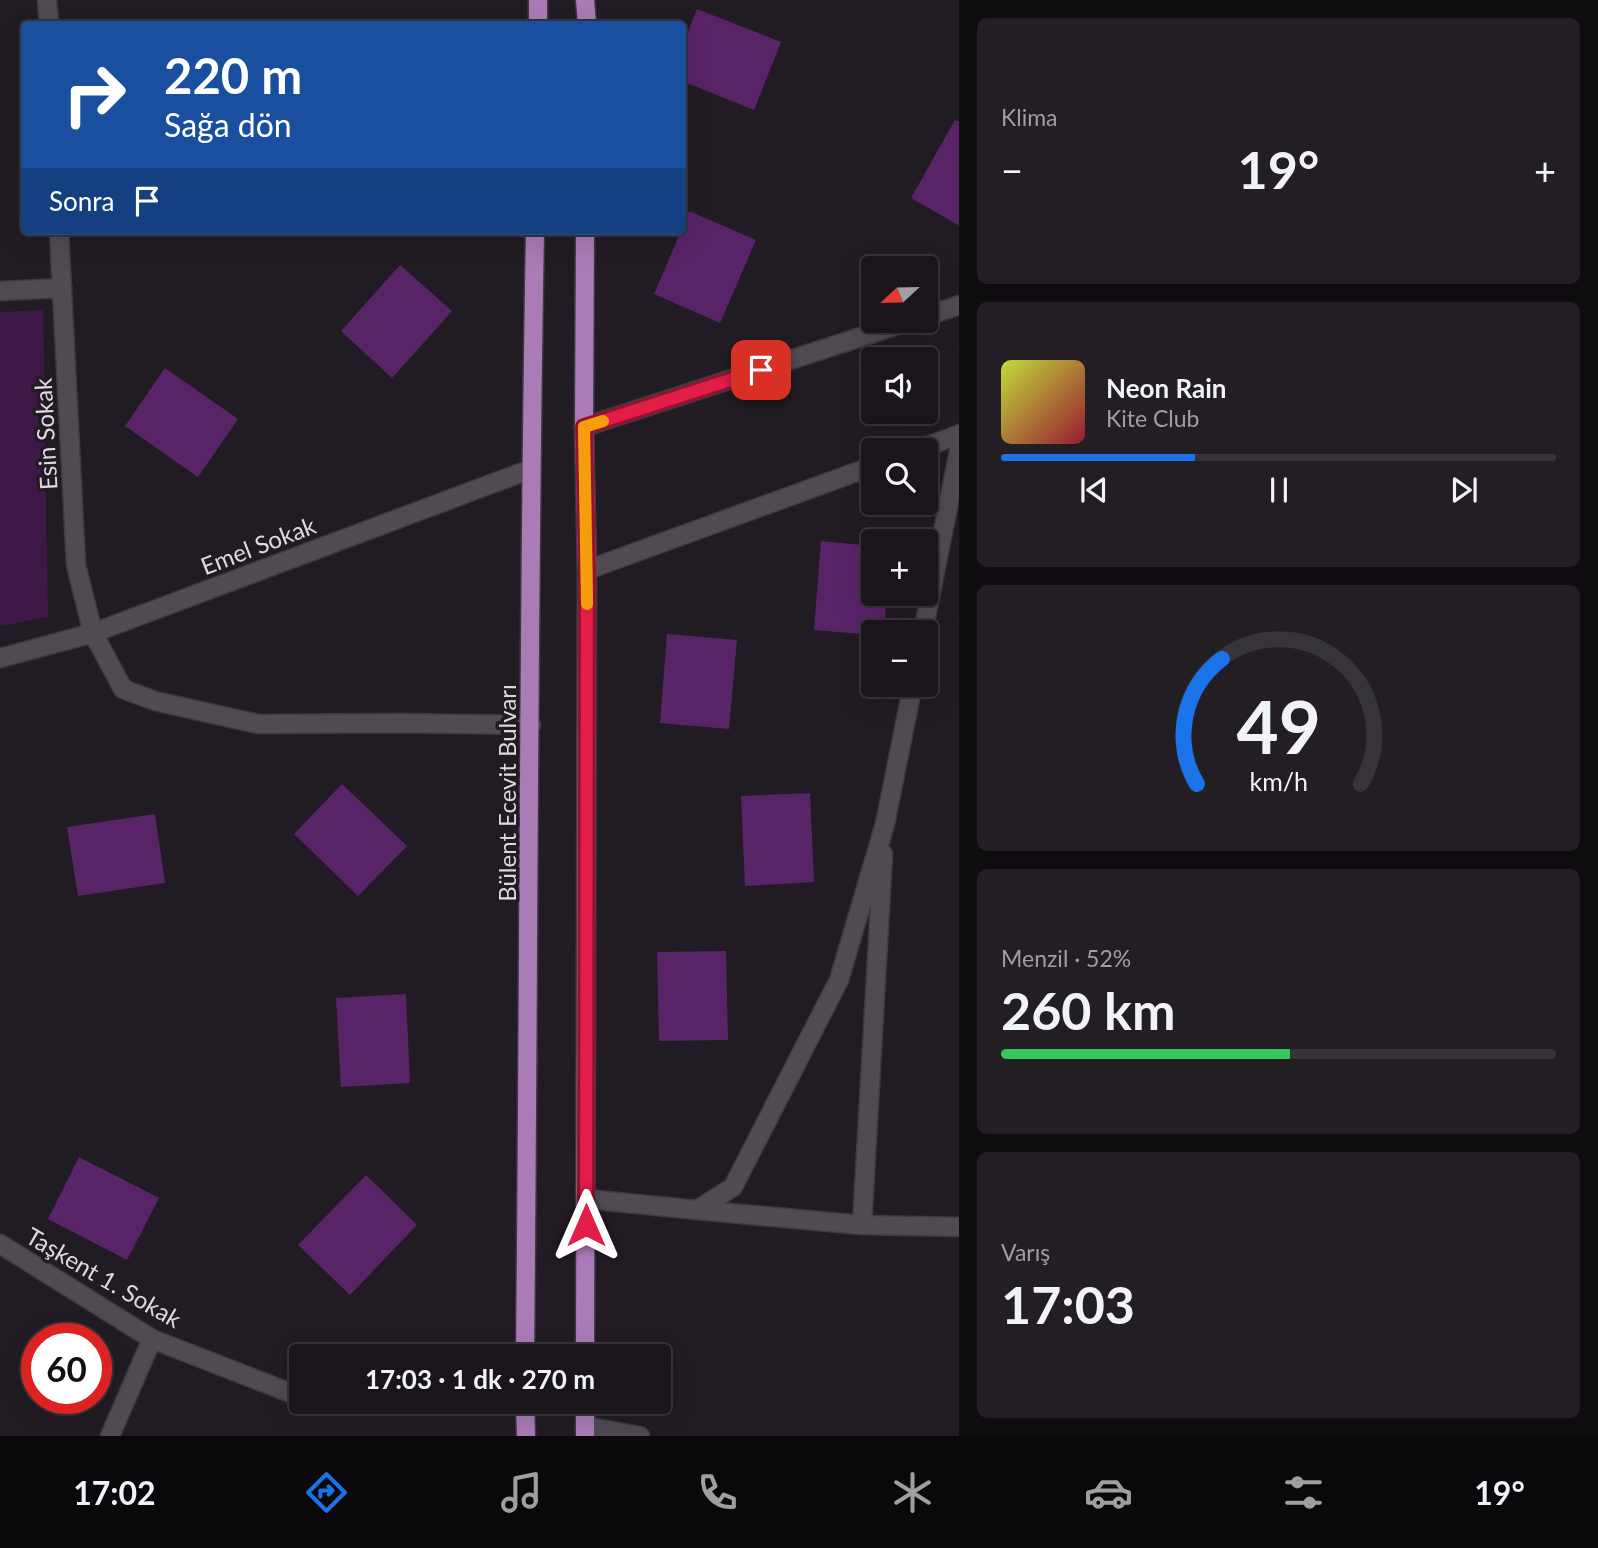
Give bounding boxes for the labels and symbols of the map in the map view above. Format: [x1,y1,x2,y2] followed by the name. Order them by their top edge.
[861,256,938,332] north arrow
[731,340,791,400] pin
[28,376,62,491] street label: Esin Sokak
[196,510,320,580] street label: Emel Sokak
[492,684,521,902] street label: Bülent Ecevit Bulvarı
[549,1188,623,1262] position arrow
[21,1221,188,1334] street label: Taşkent 1. Sokak
[21,1323,112,1414] speed limit sign: 60

